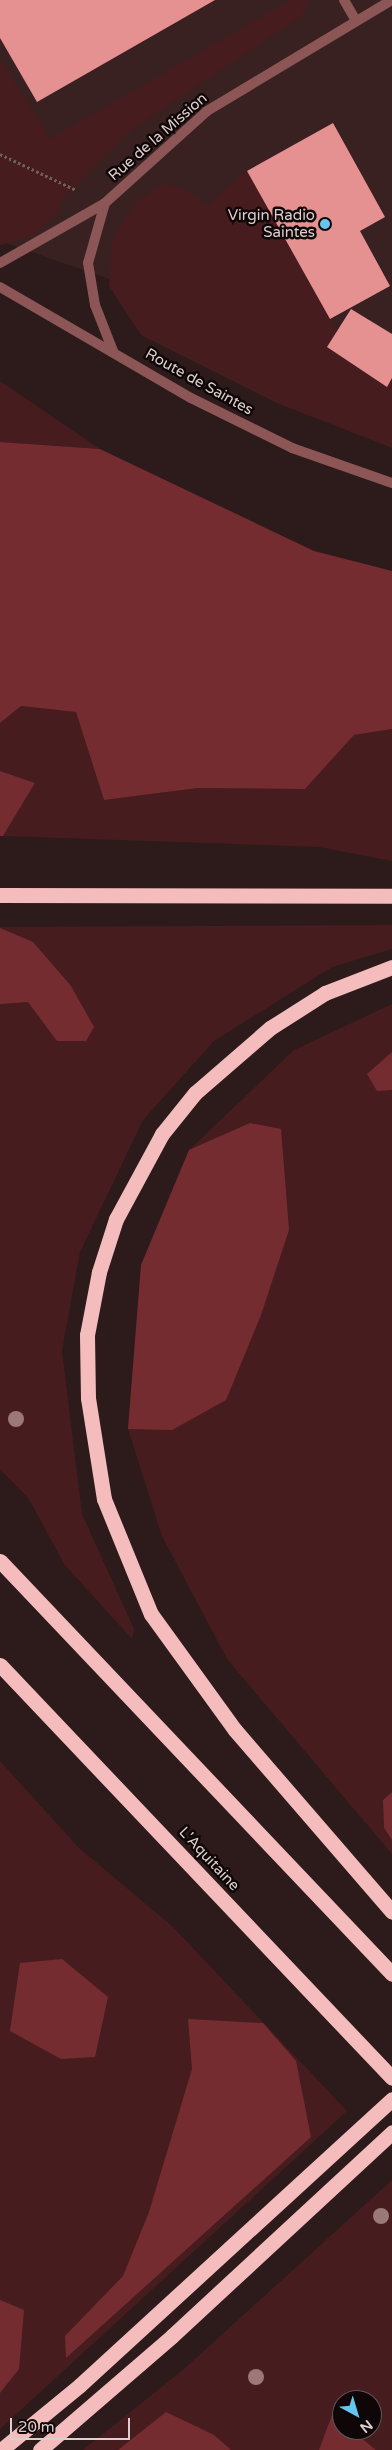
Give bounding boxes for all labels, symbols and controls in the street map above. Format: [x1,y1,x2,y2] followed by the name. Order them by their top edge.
[105,89,211,185] street label: Rue de la Mission
[228,206,315,241] place label: Virgin Radio Saintes
[319,218,331,230] marker: Virgin Radio Saintes
[142,345,256,419] street label: Route de Saintes
[175,1823,243,1895] street label: L'Aquitaine
[332,2390,382,2440] north arrow
[12,2408,132,2440] scale bar
[356,2416,376,2436] text: N
[18,2418,55,2436] text: 20 m

